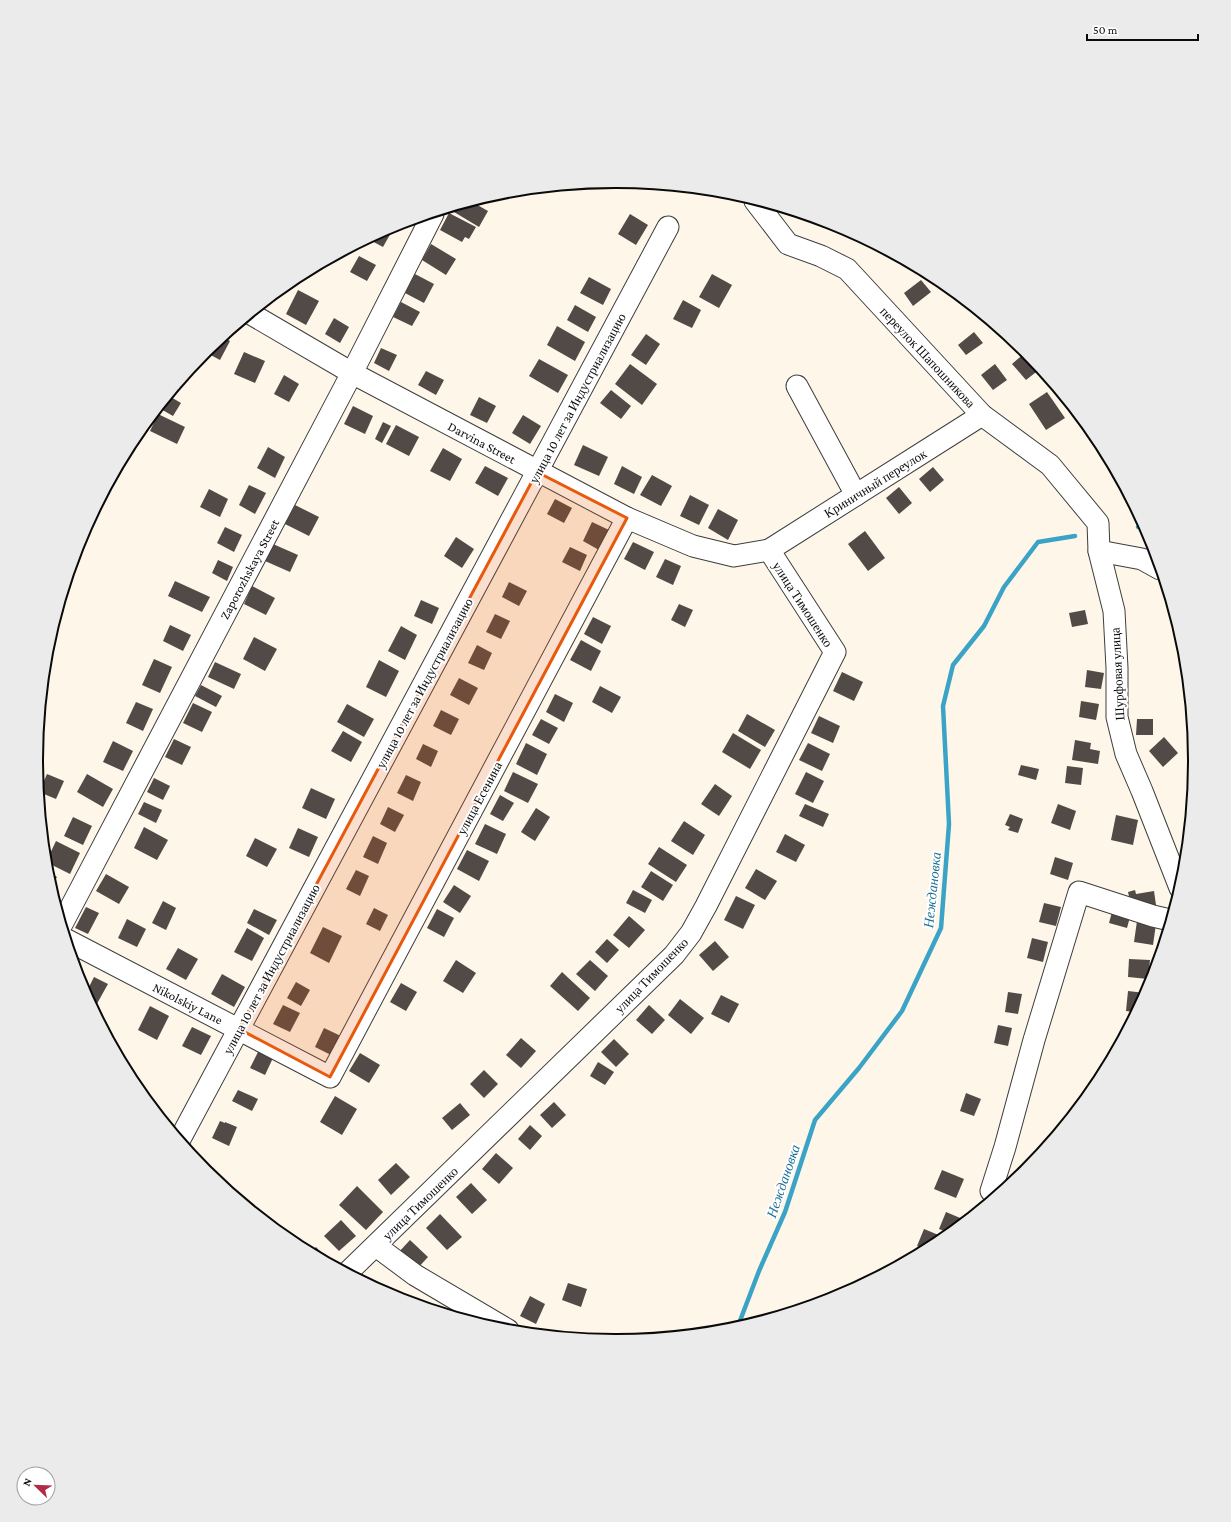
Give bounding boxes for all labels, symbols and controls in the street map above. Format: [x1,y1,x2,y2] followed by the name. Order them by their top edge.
[1087,16,1198,42] scale bar
[1093,23,1118,37] text: 50 m
[877,304,978,411] street label: переулок Шапошникова
[526,310,629,486] street label: улица 10 лет за Индустриализацию
[445,418,519,467] street label: Darvina Street
[821,446,930,521] street label: Криничный переулок
[217,516,283,622] street label: Zaporozhskaya Street
[769,559,836,650] street label: улица Тимошенко
[373,595,476,771] street label: улица 10 лет за Индустриализацию
[1108,627,1127,721] street label: Шурфовая улица
[454,759,505,837] street label: улица Есенина
[920,851,944,930] water label: Неждановка
[220,881,323,1057] street label: улица 10 лет за Индустриализацию
[612,935,691,1016] street label: улица Тимошенко
[150,979,225,1028] street label: Nikolskiy Lane
[763,1142,803,1221] water label: Неждановка
[380,1164,461,1243] street label: улица Тимошенко
[16,1466,56,1506] north arrow
[20,1476,34,1488] text: N

